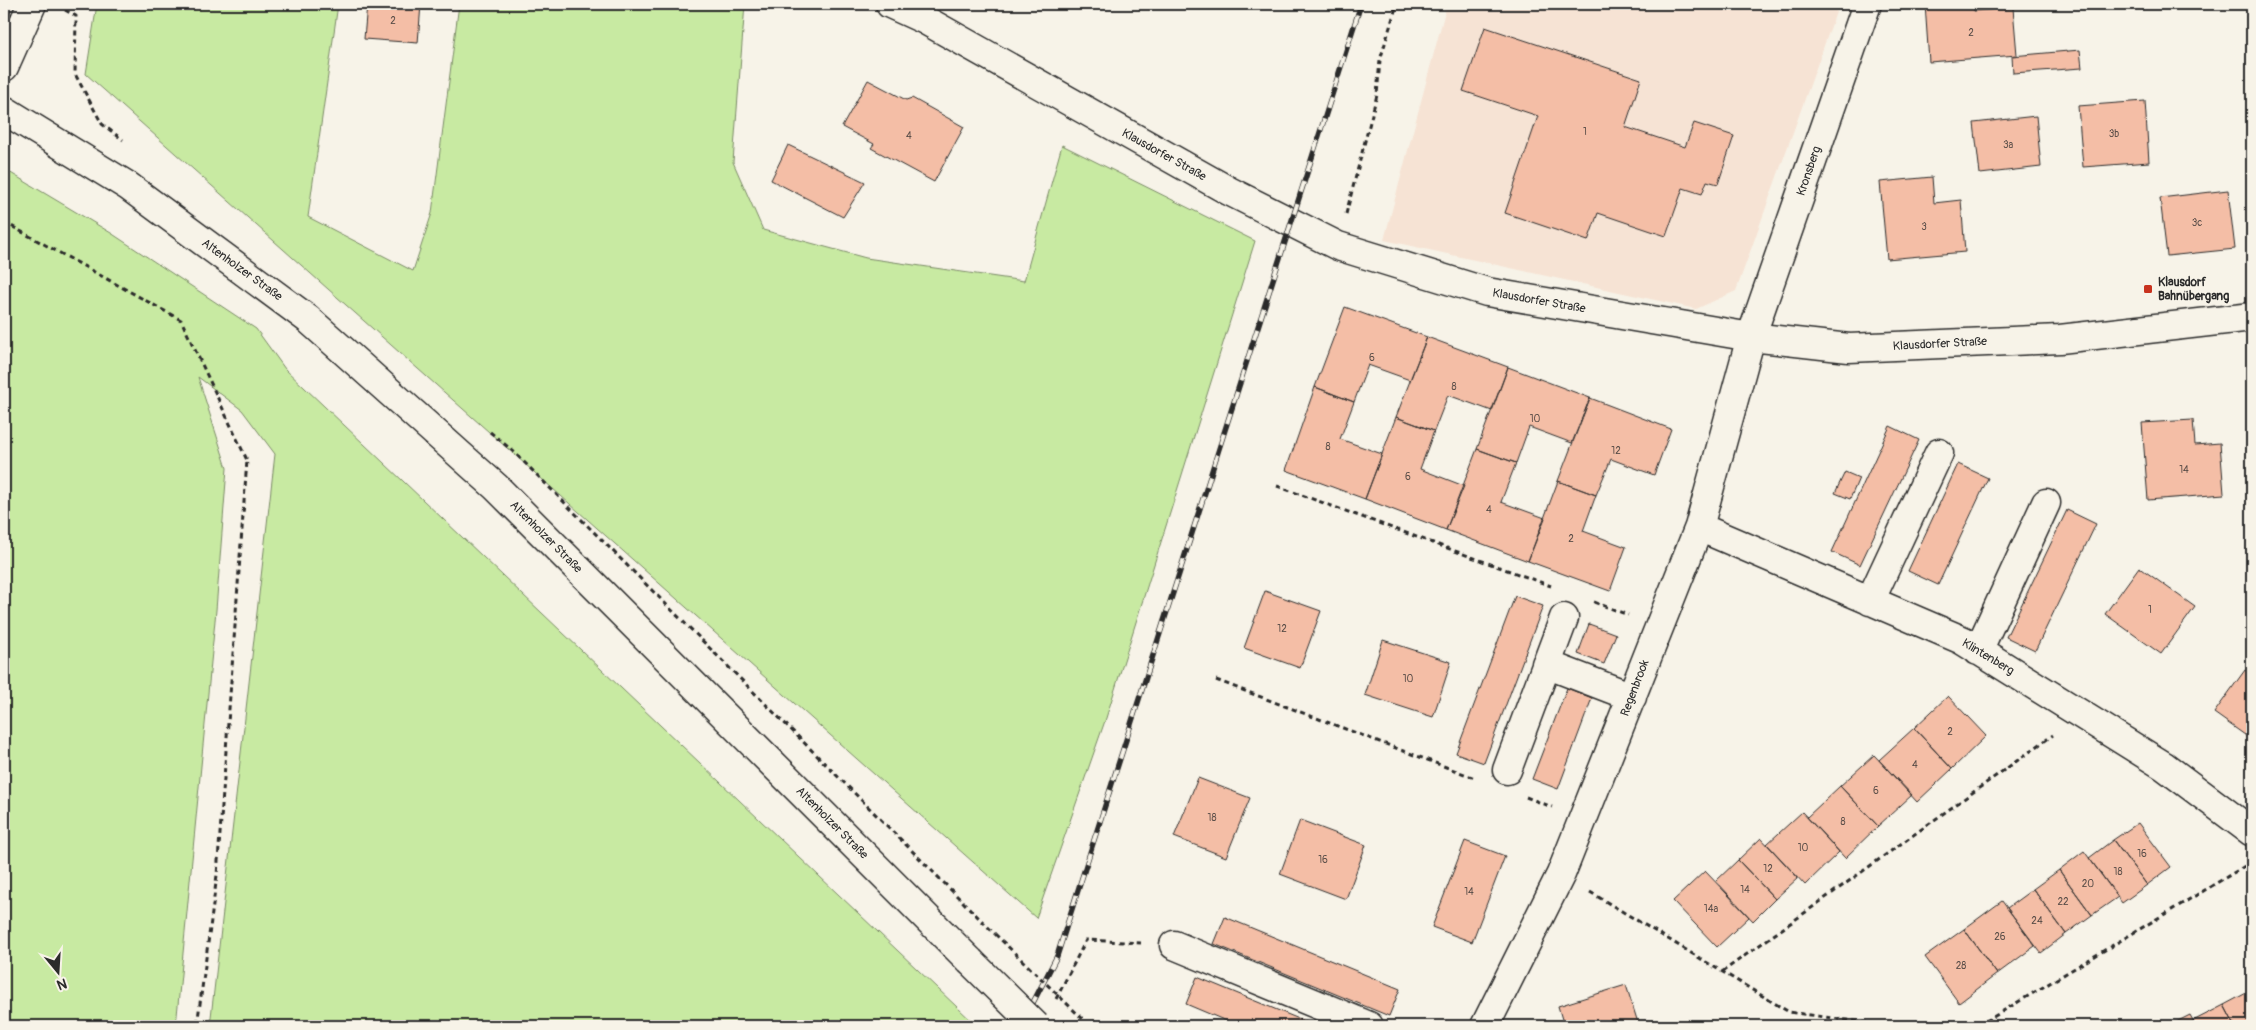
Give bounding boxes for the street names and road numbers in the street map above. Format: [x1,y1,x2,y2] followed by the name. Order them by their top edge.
[1119,126,1209,184] street label: Klausdorfer Straße
[1793,144,1825,198] street label: Kronsberg
[199,236,285,304] street label: Altenholzer Straße
[1491,285,1587,317] street label: Klausdorfer Straße
[1893,334,1988,354] street label: Klausdorfer Straße
[507,498,585,576] street label: Altenholzer Straße
[1959,636,2017,678] street label: Klintenberg
[1617,658,1653,718] street label: Regenbrook
[793,784,871,862] street label: Altenholzer Straße

